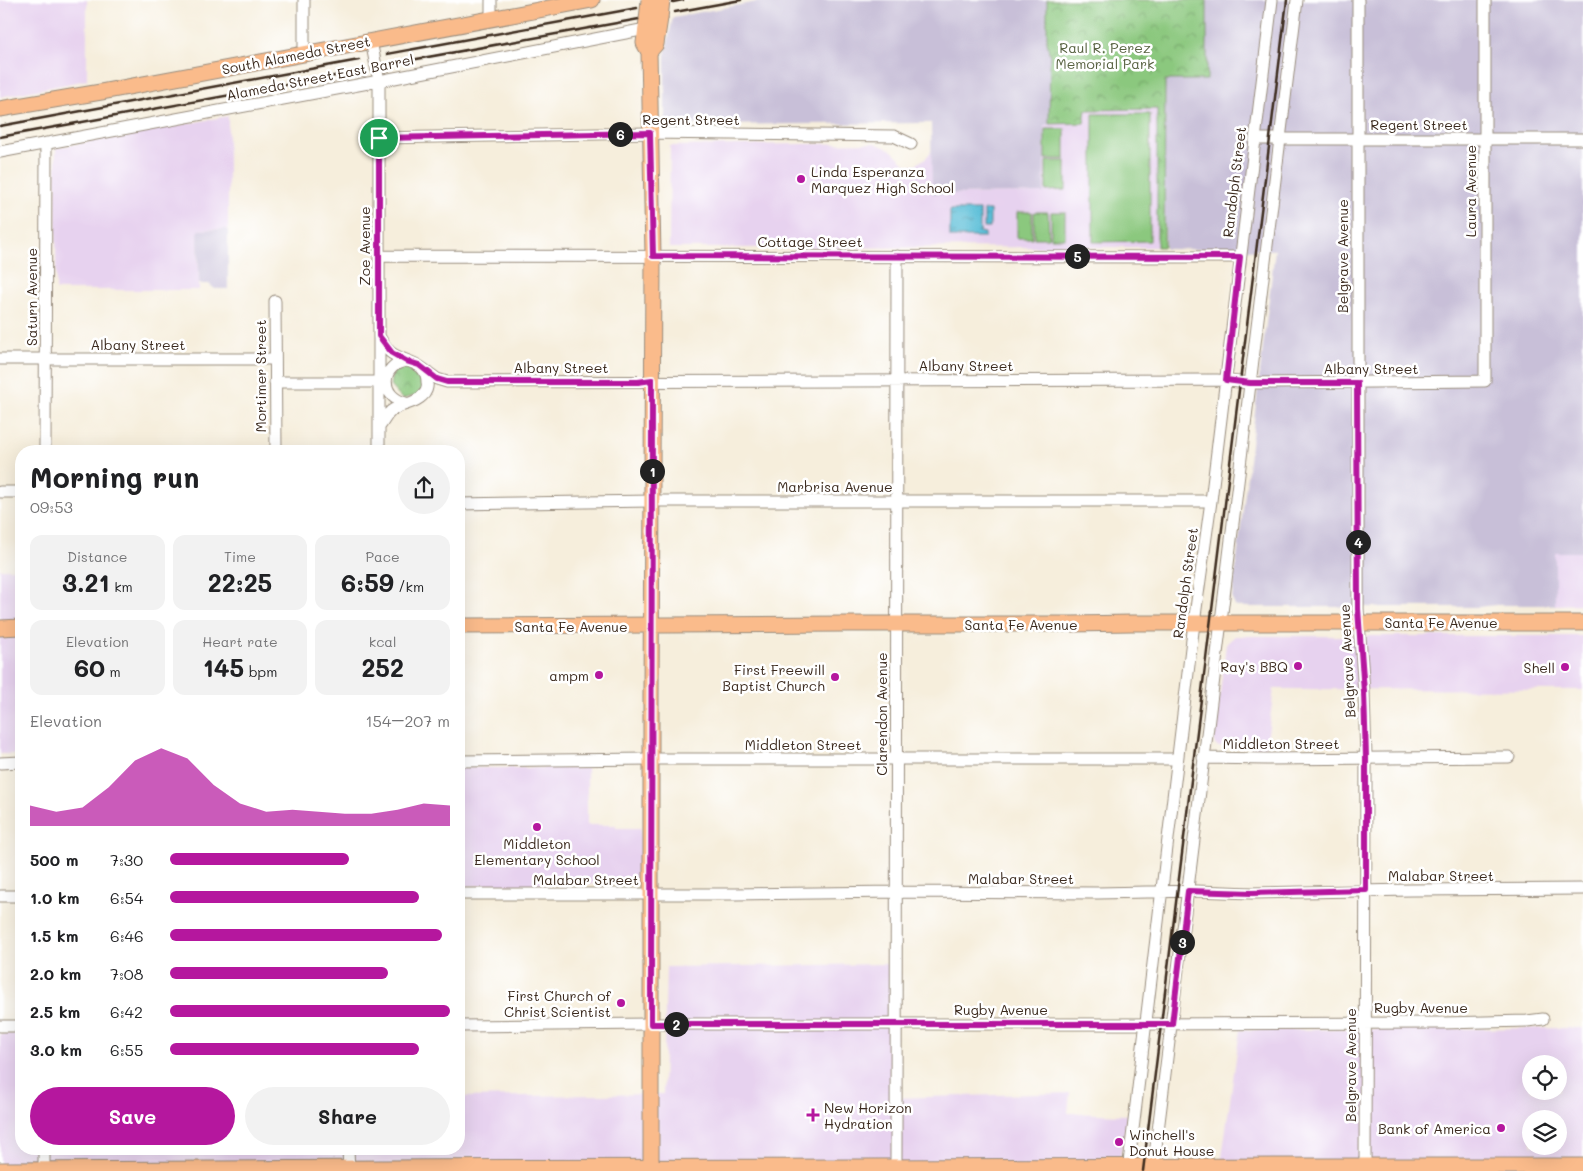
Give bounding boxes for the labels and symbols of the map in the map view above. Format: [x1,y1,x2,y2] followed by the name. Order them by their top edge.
[220,31,372,79] street label: South Alameda Street
[1055,38,1155,73] park label: Raul R. Perez Memorial Park
[225,49,415,105] street label: Alameda Street East Barrel
[642,110,740,129] street label: Regent Street
[1370,115,1468,134] street label: Regent Street
[358,117,400,159] pin
[608,122,632,146] pin: 6
[1218,125,1250,239] street label: Randolph Street
[1461,145,1480,237] street label: Laura Avenue
[811,162,954,197] place label: Linda Esperanza Marquez High School
[795,173,807,185] marker: Linda Esperanza Marquez High School
[1333,199,1352,313] street label: Belgrave Avenue
[355,206,374,286] street label: Zoe Avenue
[757,232,863,251] street label: Cottage Street
[1064,244,1090,268] pin: 5
[22,248,41,346] street label: Saturn Avenue
[251,320,270,432] street label: Mortimer Street
[91,335,185,354] street label: Albany Street
[919,356,1013,375] street label: Albany Street
[514,358,608,377] street label: Albany Street
[1324,359,1418,378] street label: Albany Street
[640,458,664,484] pin: 1
[777,477,893,496] street label: Marbrisa Avenue
[1168,526,1202,640] street label: Randolph Street
[1346,530,1370,554] pin: 4
[1335,604,1359,718] street label: Belgrave Avenue
[1384,613,1498,632] street label: Santa Fe Avenue
[964,615,1078,634] street label: Santa Fe Avenue
[514,617,628,636] street label: Santa Fe Avenue
[872,652,891,776] street label: Clarendon Avenue
[1220,657,1288,676] place label: Ray's BBQ
[1524,658,1555,677] place label: Shell
[722,660,825,695] place label: First Freewill Baptist Church
[1292,660,1304,672] marker: Ray's BBQ
[1559,661,1571,673] marker: Shell
[549,666,589,685] place label: ampm
[593,669,605,681] marker: ampm
[829,671,841,683] marker: First Freewill Baptist Church
[1223,734,1339,753] street label: Middleton Street
[745,735,861,754] street label: Middleton Street
[531,821,543,833] marker: Middleton Elementary School
[474,834,600,869] place label: Middleton Elementary School
[1388,866,1494,885] street label: Malabar Street
[968,869,1074,888] street label: Malabar Street
[533,870,639,889] street label: Malabar Street
[1170,930,1194,954] pin: 3
[504,986,612,1021] place label: First Church of Christ Scientist
[615,997,627,1009] marker: First Church of Christ Scientist
[1374,998,1468,1017] street label: Rugby Avenue
[954,1000,1048,1019] street label: Rugby Avenue
[1341,1008,1360,1122] street label: Belgrave Avenue
[664,1012,688,1036] pin: 2
[824,1098,912,1133] place label: New Horizon Hydration
[806,1108,820,1122] marker: New Horizon Hydration
[1378,1119,1491,1138] place label: Bank of America
[1495,1122,1507,1134] marker: Bank of America
[1129,1125,1214,1160] place label: Winchell's Donut House
[1113,1136,1125,1148] marker: Winchell's Donut House

